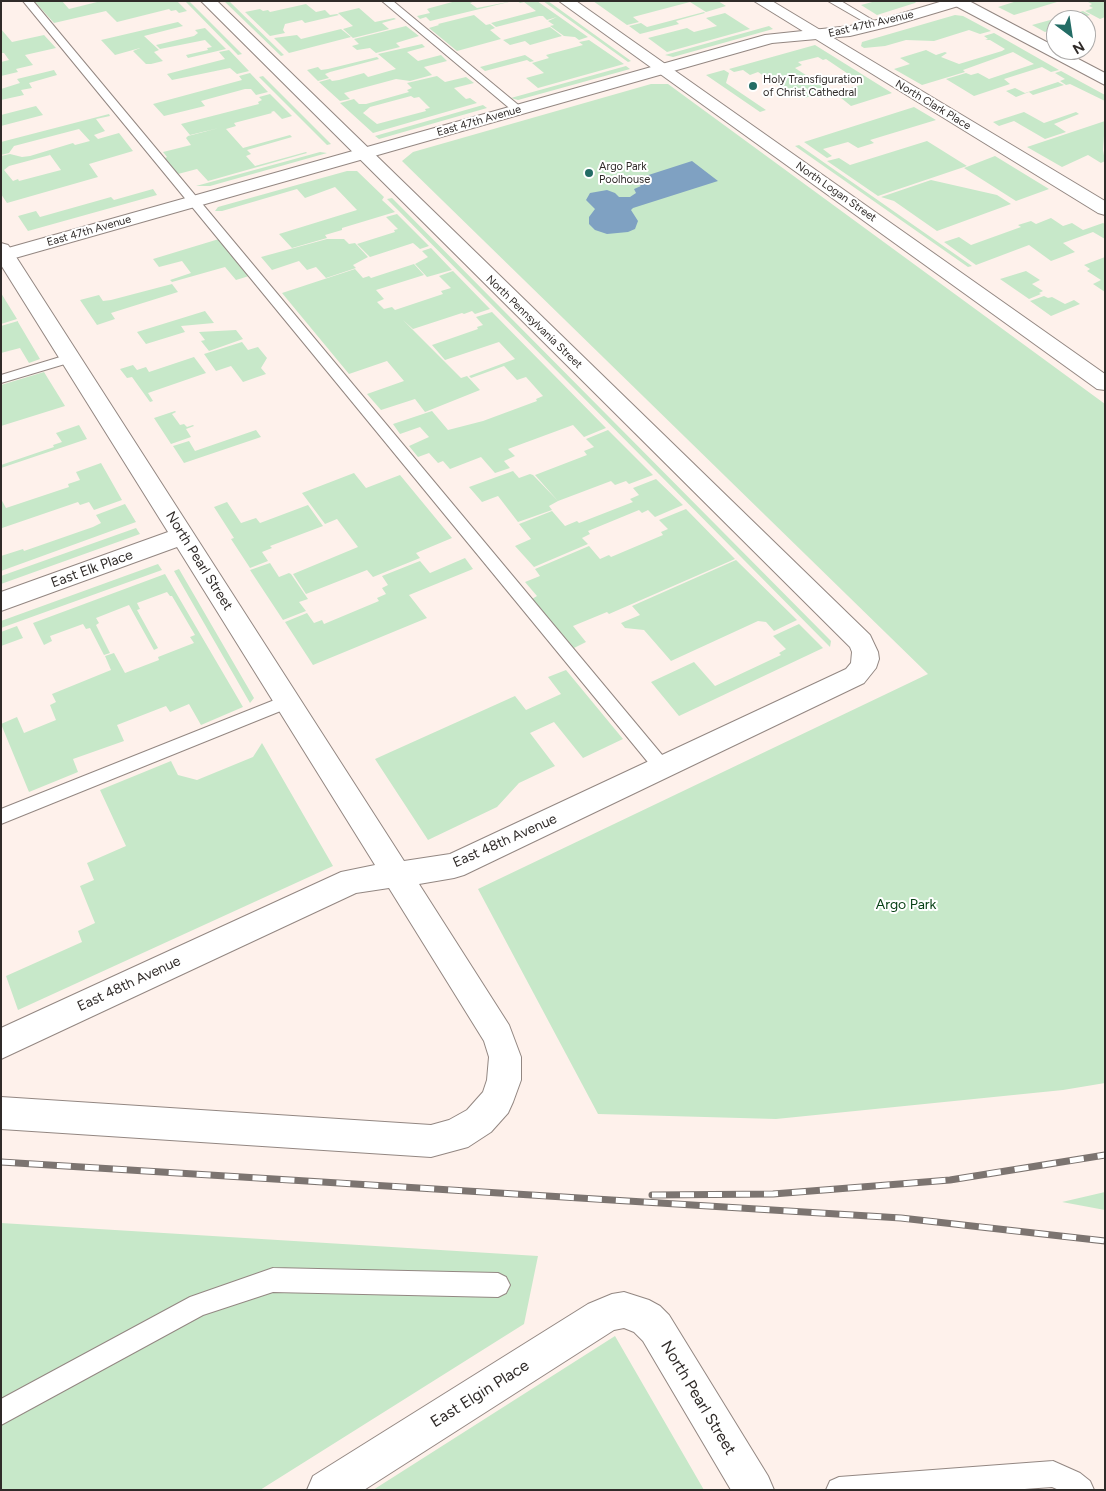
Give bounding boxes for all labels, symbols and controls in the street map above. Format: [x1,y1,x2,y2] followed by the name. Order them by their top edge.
[827,8,915,40] street label: East 47th Avenue
[1046,10,1096,60] north arrow
[1069,37,1087,57] text: N
[763,73,862,99] place label: Holy Transfiguration of Christ Cathedral
[893,77,973,133] street label: North Clark Place
[747,80,759,92] marker: Holy Transfiguration of Christ Cathedral
[435,103,523,139] street label: East 47th Avenue
[793,159,879,225] street label: North Logan Street
[599,160,650,186] place label: Argo Park Poolhouse
[583,167,595,179] marker: Argo Park Poolhouse
[45,213,133,249] street label: East 47th Avenue
[483,273,585,371] street label: North Pennsylvania Street
[162,508,236,614] street label: North Pearl Street
[49,546,135,592] street label: East Elk Place
[450,811,560,871] street label: East 48th Avenue
[876,897,936,913] park label: Argo Park
[75,953,183,1015] street label: East 48th Avenue
[656,1337,740,1459] street label: North Pearl Street
[427,1356,533,1432] street label: East Elgin Place

